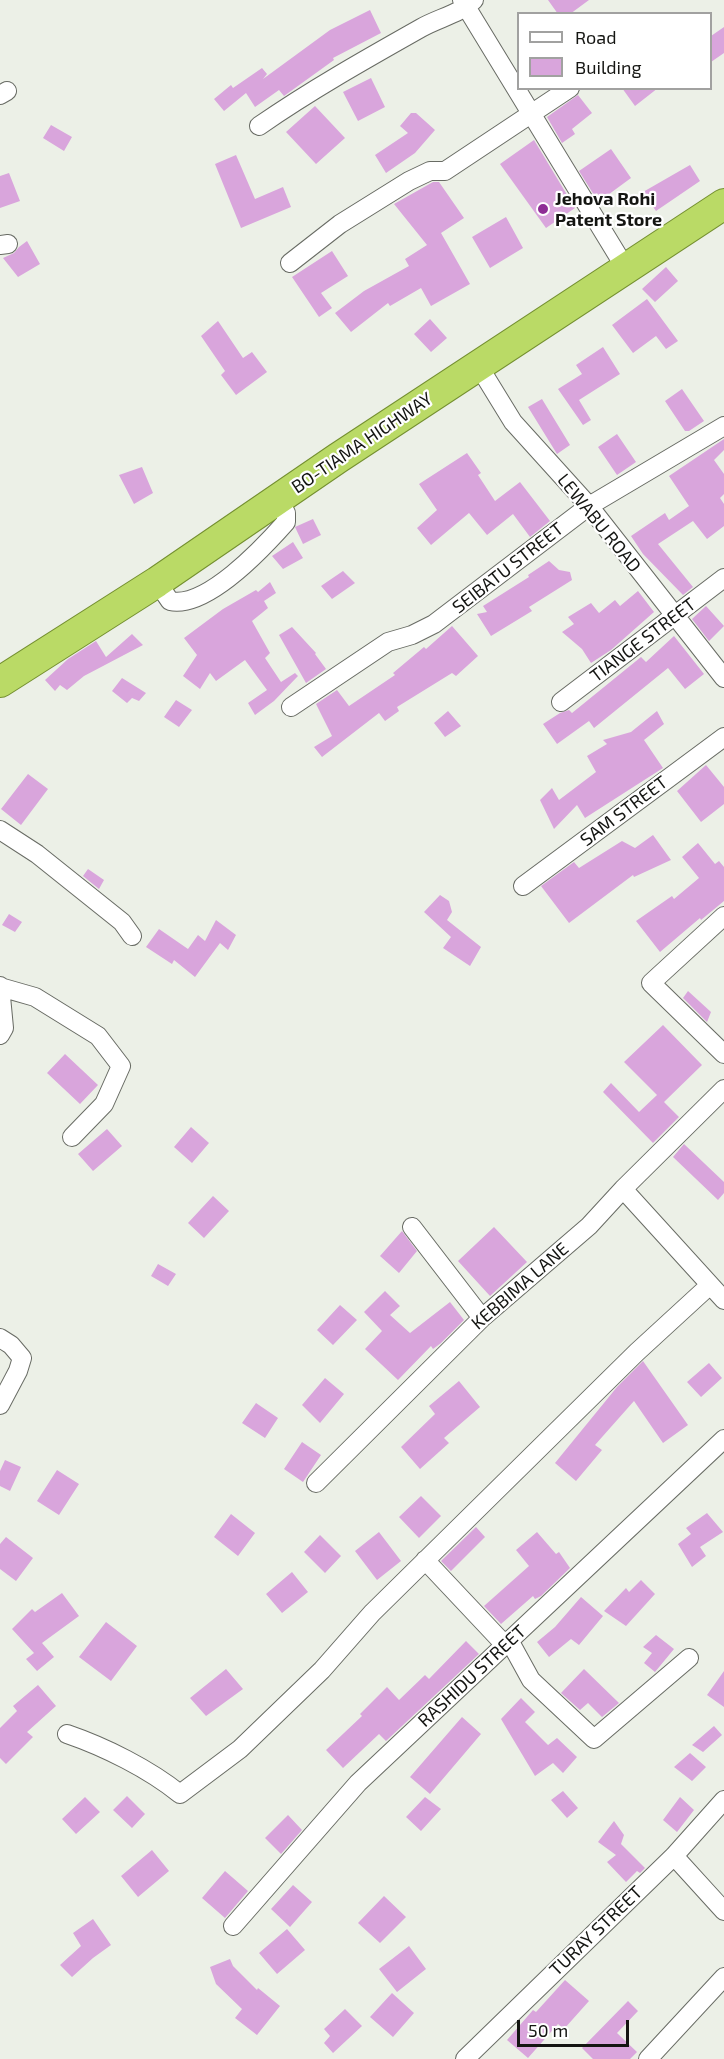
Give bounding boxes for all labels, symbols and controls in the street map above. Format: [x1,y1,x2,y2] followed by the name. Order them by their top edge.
[517,12,712,90] legend
[575,26,616,48] text: Road
[575,56,642,78] text: Building
[555,188,662,230] place label: Jehova Rohi Patent Store
[536,202,550,216] marker: Jehova Rohi Patent Store
[288,388,436,498] street label: BO-TIAMA HIGHWAY
[553,469,645,577] street label: LEWABU ROAD
[448,518,568,618] street label: SEIBATU STREET
[586,593,700,687] street label: TIANGE STREET
[576,771,672,851] street label: SAM STREET
[467,1238,573,1334] street label: KEBBIMA LANE
[414,1621,530,1731] street label: RASHIDU STREET
[545,1881,647,1981] street label: TURAY STREET
[520,2008,632,2046] scale bar
[528,2019,568,2041] text: 50 m

